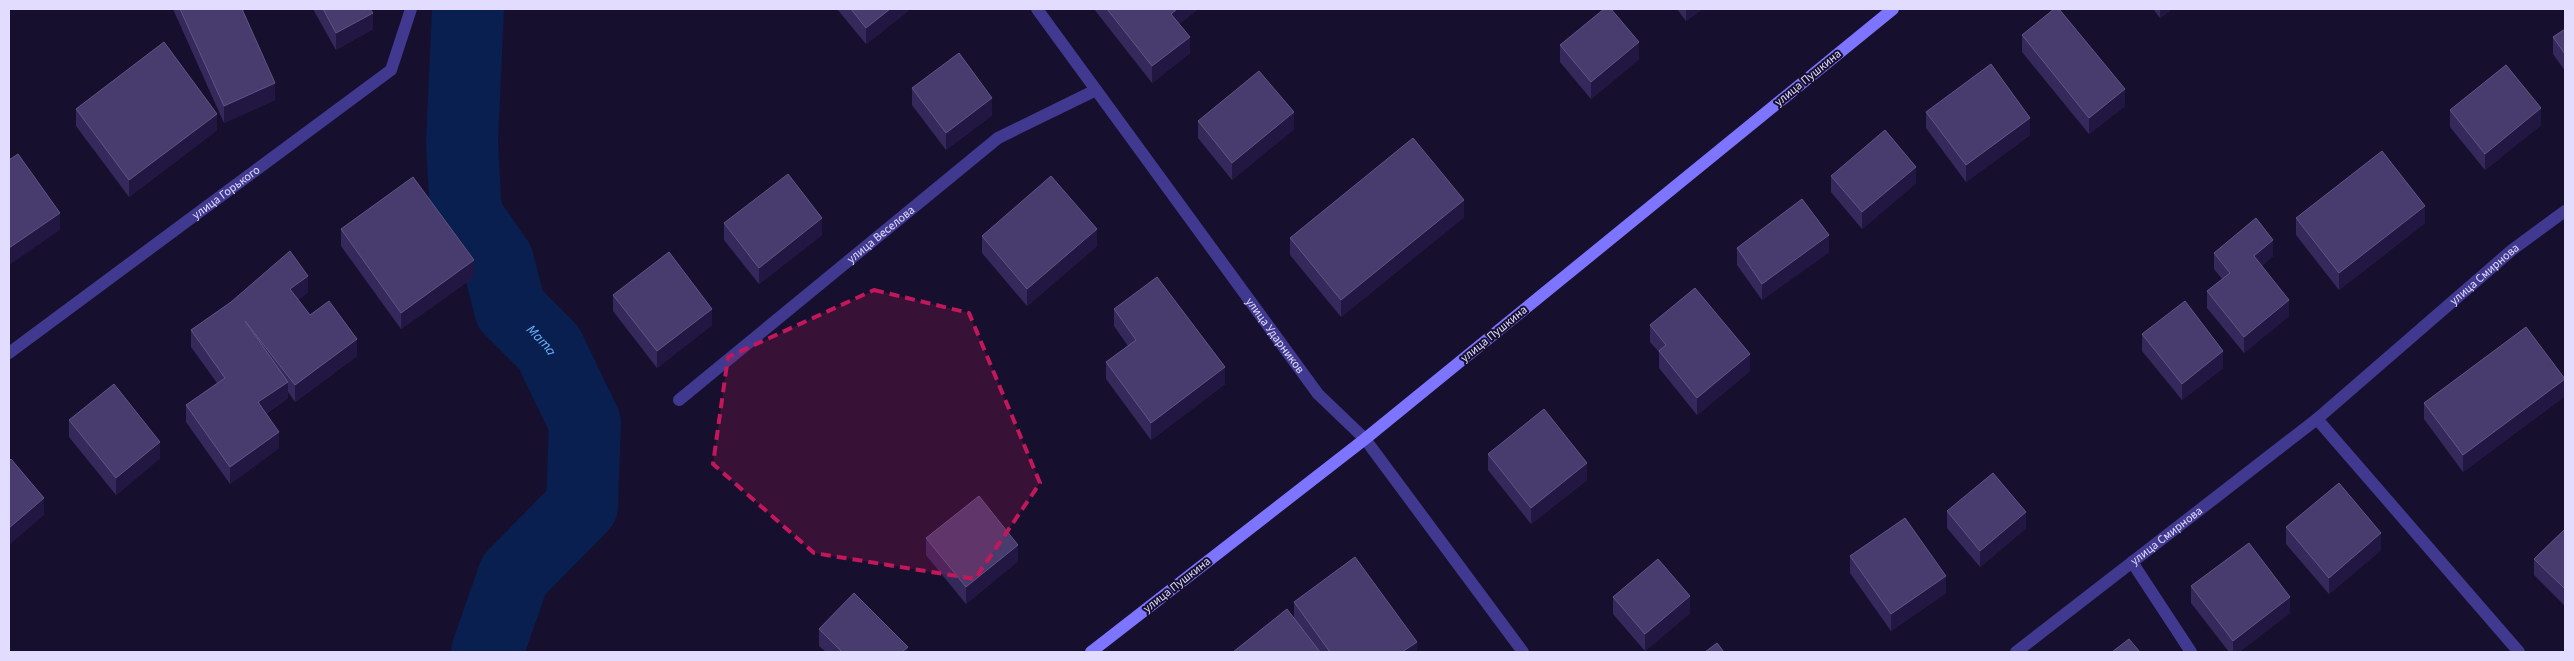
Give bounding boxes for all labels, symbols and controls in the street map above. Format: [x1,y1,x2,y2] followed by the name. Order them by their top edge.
[1771,46,1845,110] street label: улица Пушкина
[188,161,264,223] street label: улица Горького
[843,201,918,267] street label: улица Веселова
[2446,239,2523,309] street label: улица Смирнова
[1242,294,1309,377] street label: улица Ударников
[1457,302,1531,366] street label: улица Пушкина
[521,320,561,359] water label: Мата
[2127,502,2206,569] street label: улица Смирнова
[1140,553,1214,617] street label: улица Пушкина

